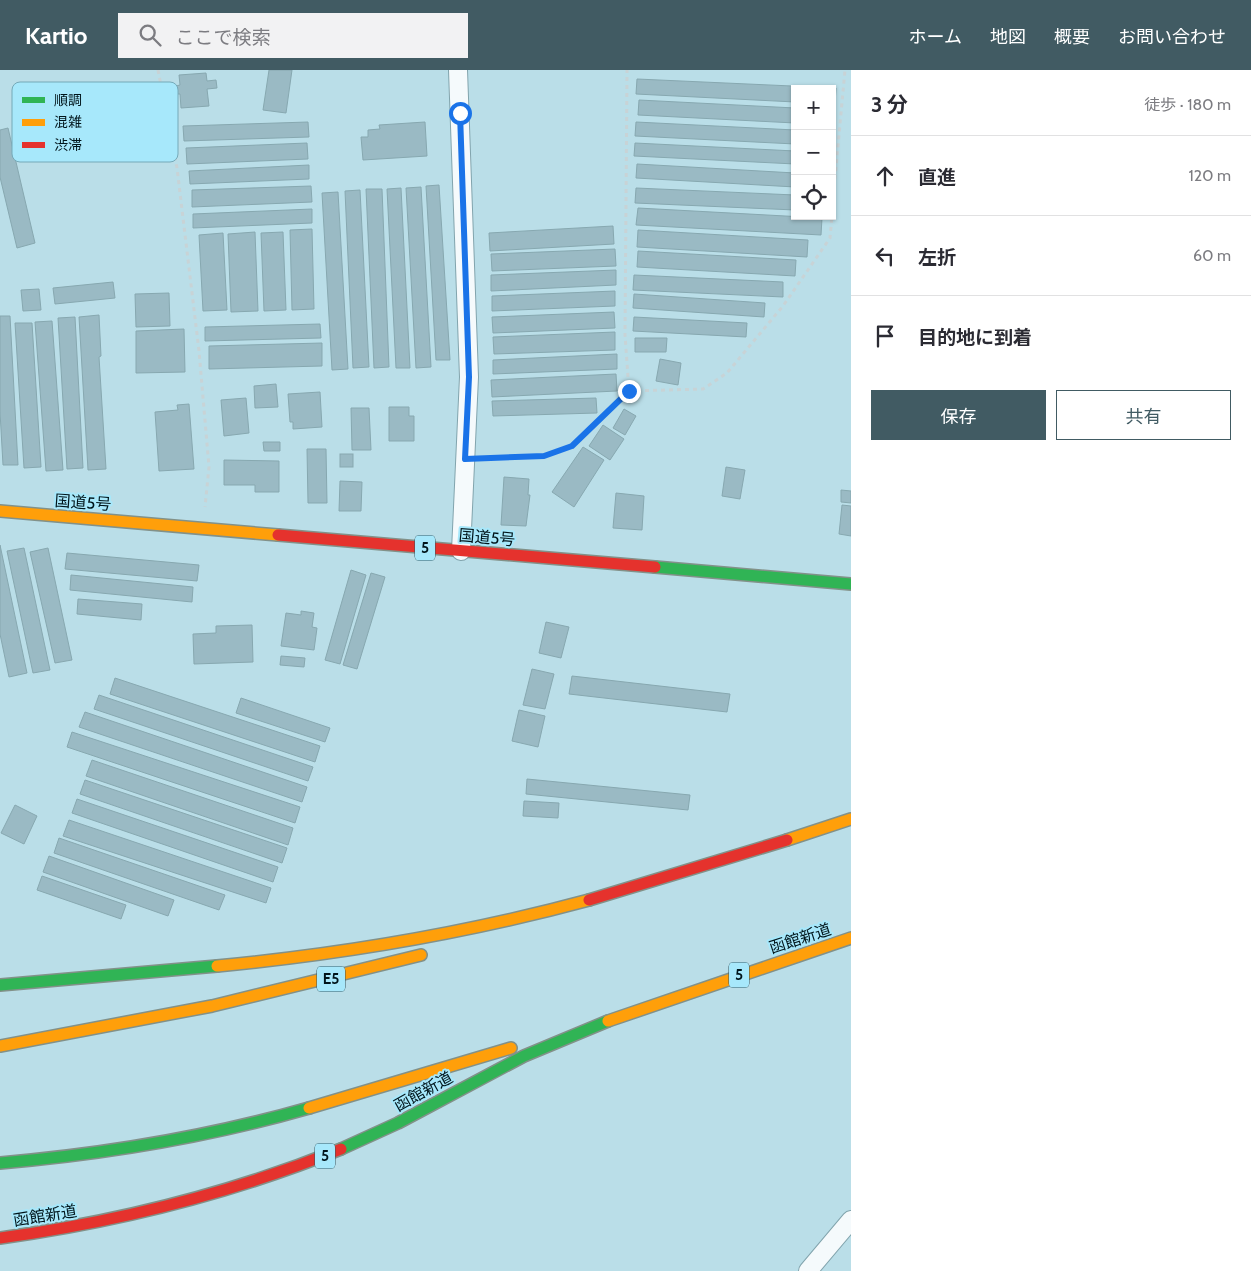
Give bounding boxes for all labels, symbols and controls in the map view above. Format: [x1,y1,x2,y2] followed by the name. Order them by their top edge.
[118,13,468,58] search box
[25,21,88,50] text: Kartio
[136,21,164,49] icon: search
[176,26,271,49] text: ここで検索
[909,26,962,48] text: ホーム
[990,26,1026,48] text: 地図
[1054,26,1090,48] text: 概要
[1118,26,1226,48] text: お問い合わせ
[12,82,178,162] legend
[791,85,836,220] map controls
[791,85,836,130] button: +
[54,91,82,109] text: 順調
[871,92,908,117] text: 3 分
[1144,95,1231,114] text: 徒歩 · 180 m
[449,102,472,125] route start
[54,113,82,131] text: 混雑
[791,130,836,175] button: −
[54,136,82,154] text: 渋滞
[871,162,899,190] icon: ahead
[918,166,956,189] text: 直進
[1189,166,1231,185] text: 120 m
[791,175,836,220] button: locate
[871,242,899,270] icon: left
[918,246,956,269] text: 左折
[1193,246,1231,265] text: 60 m
[871,322,899,350] icon: arrive
[918,326,1032,349] text: 目的地に到着
[618,380,641,403] route end
[871,390,1046,440] button: 保存
[1056,390,1231,440] button: 共有
[54,491,112,514] street label: 国道5号
[458,526,516,549] street label: 国道5号
[415,536,435,560] road number: 5
[767,920,834,957] street label: 函館新道
[729,962,749,988] road number: 5
[317,966,345,992] road number: E5
[391,1068,456,1115] street label: 函館新道
[315,1144,335,1168] road number: 5
[12,1201,78,1230] street label: 函館新道

